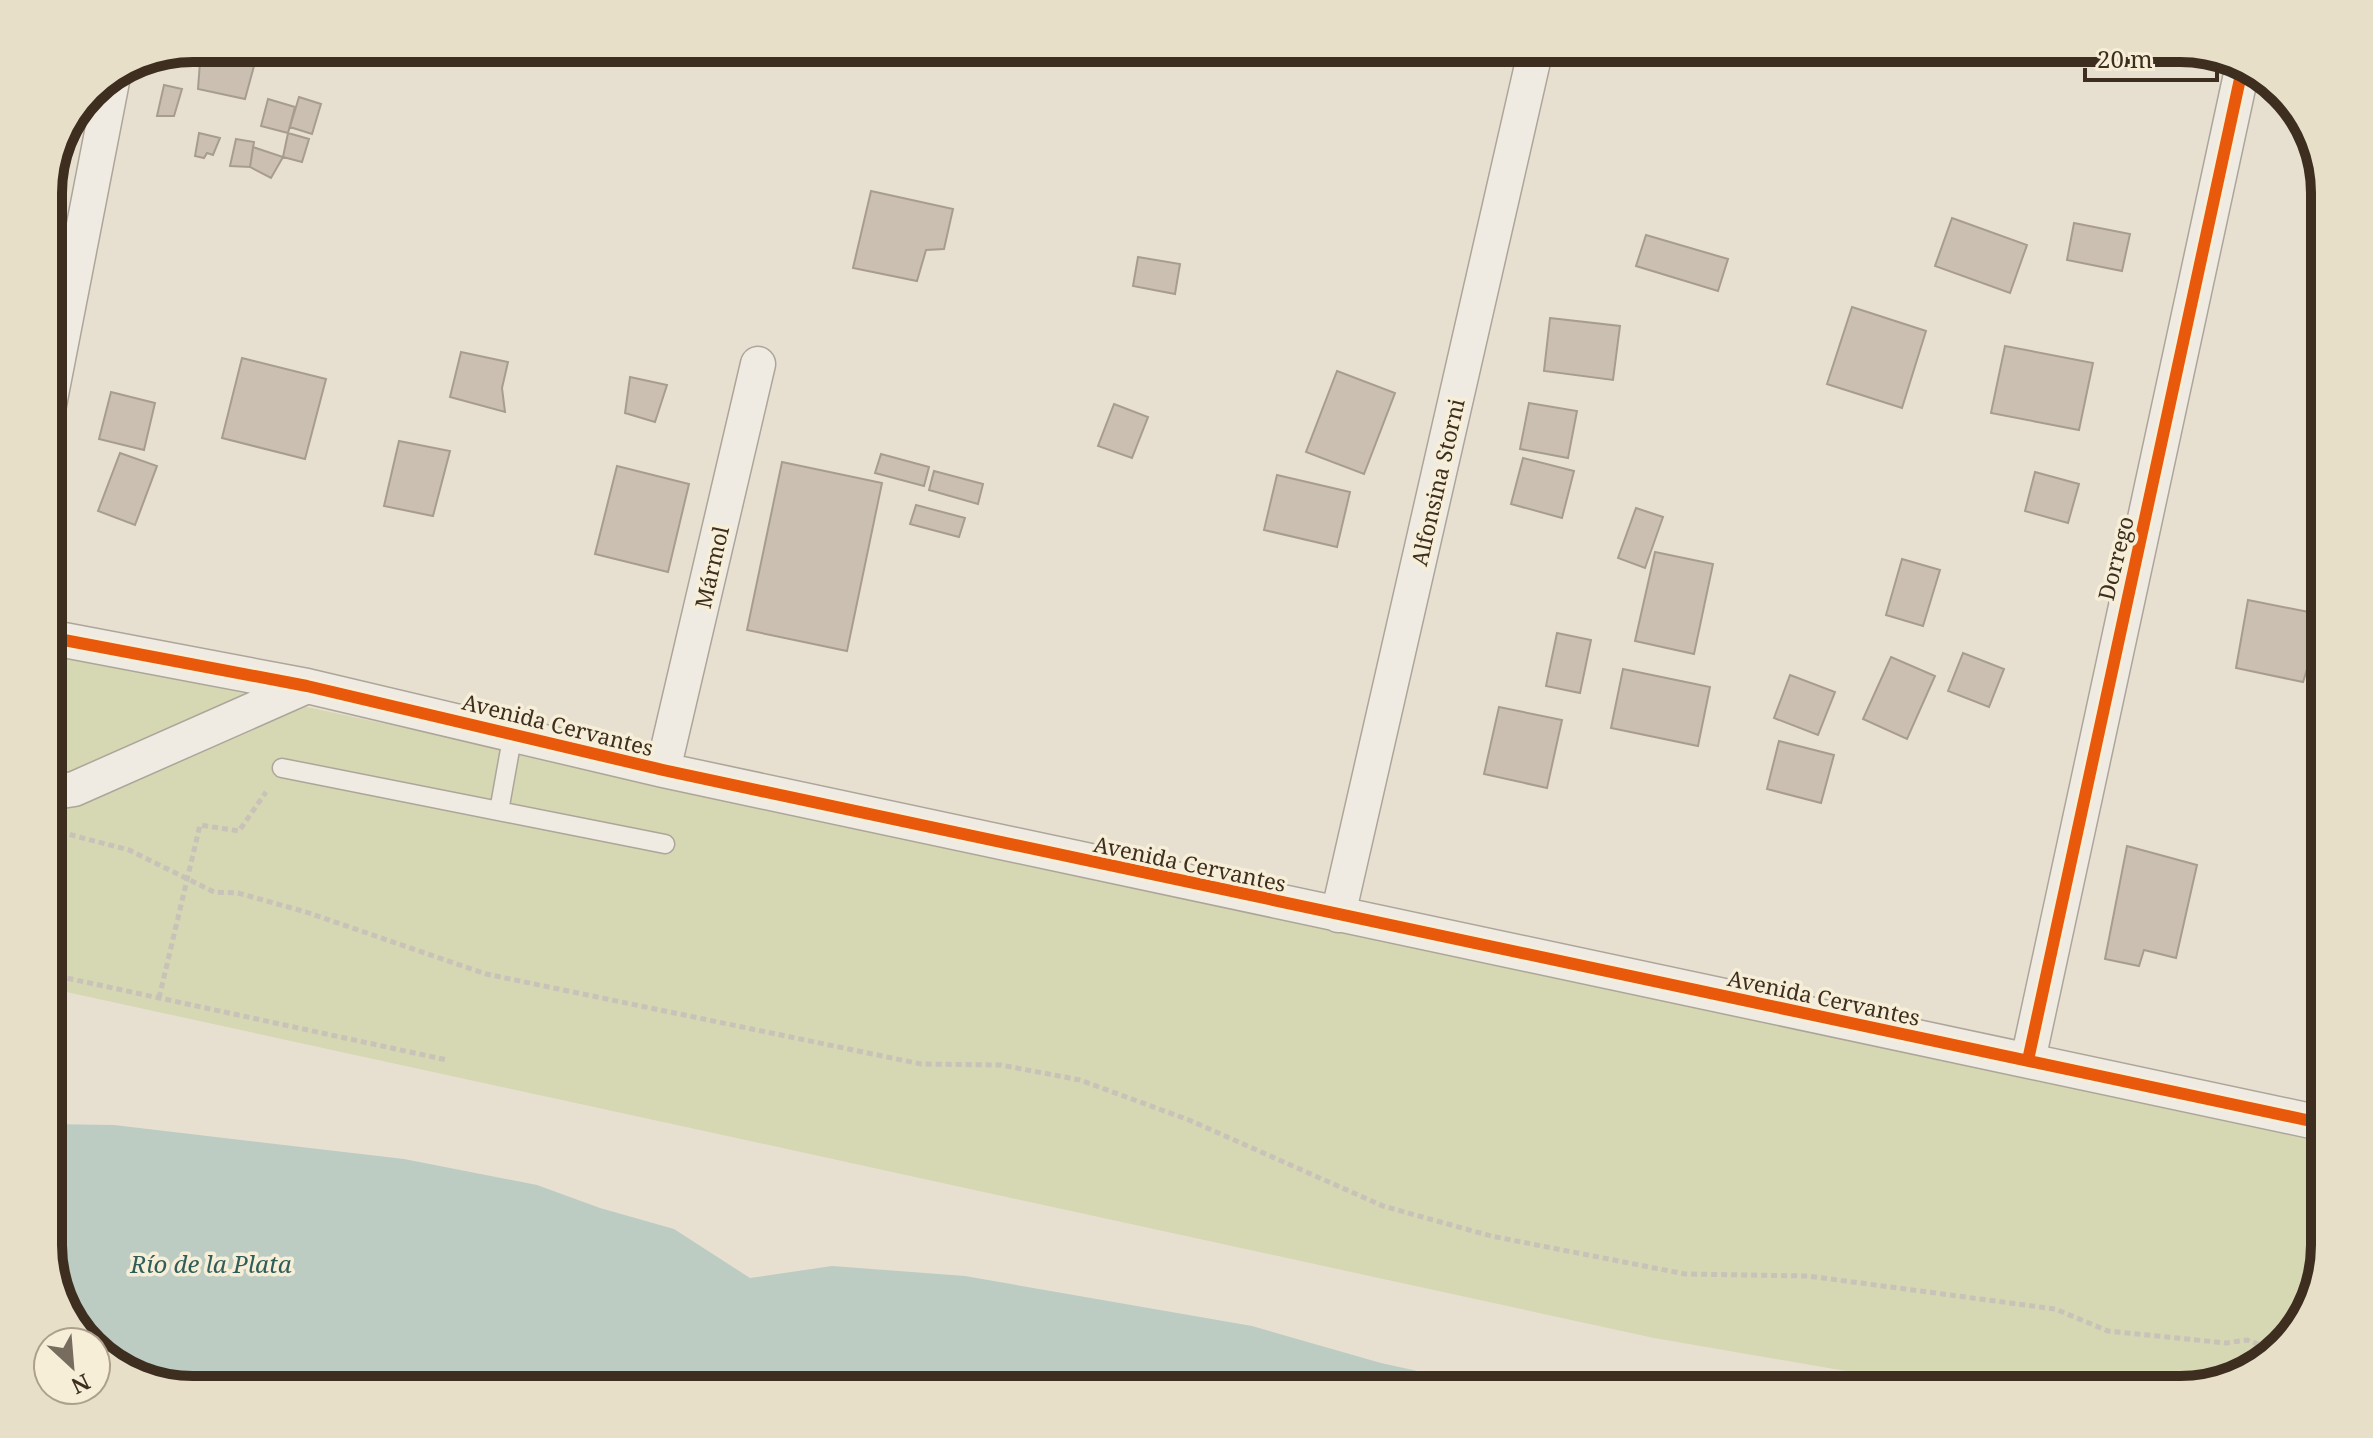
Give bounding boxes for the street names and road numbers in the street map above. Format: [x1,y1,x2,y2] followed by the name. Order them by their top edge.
[1403,396,1471,568] street label: Alfonsina Storni
[2090,513,2140,603] street label: Dorrego
[687,523,735,611] street label: Mármol
[459,686,657,762] street label: Avenida Cervantes
[1091,828,1289,898] street label: Avenida Cervantes
[1725,962,1923,1032] street label: Avenida Cervantes

